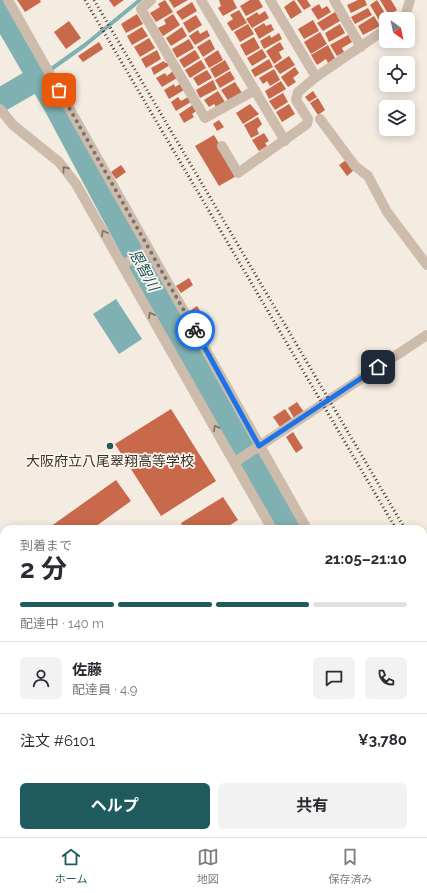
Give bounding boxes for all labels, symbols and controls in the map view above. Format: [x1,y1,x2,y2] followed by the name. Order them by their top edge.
[379,12,415,48] north arrow
[379,12,415,136] map controls
[379,56,415,92] button: locate
[42,73,76,107] pin
[48,79,70,101] icon: bag
[379,100,415,136] button: layers
[62,167,69,174] one-way arrow
[102,230,109,237] one-way arrow
[125,246,164,296] water label: 恩智川
[175,310,215,350] courier
[149,312,156,319] one-way arrow
[184,319,206,341] icon: bike
[361,350,395,384] pin
[367,356,389,378] icon: home
[213,425,220,432] one-way arrow
[105,441,115,451] marker: 大阪府立八尾翠翔高等学校
[26,453,194,469] place label: 大阪府立八尾翠翔高等学校
[20,538,72,553] text: 到着まで
[325,550,407,568] text: 21:05–21:10
[20,554,67,584] text: 2 分
[20,616,104,631] text: 配達中 · 140 m
[20,657,62,699] button: person
[313,657,355,699] button: chat
[365,657,407,699] button: phone
[72,661,102,679] text: 佐藤
[72,682,137,697] text: 配達員 · 4.9
[358,731,407,749] text: ¥3,780
[20,732,95,750] text: 注文 #6101
[20,783,210,829] button: ヘルプ
[218,783,407,829] button: 共有
[55,846,87,886] tab: ホーム
[197,846,219,886] tab: 地図
[328,846,372,886] tab: 保存済み

